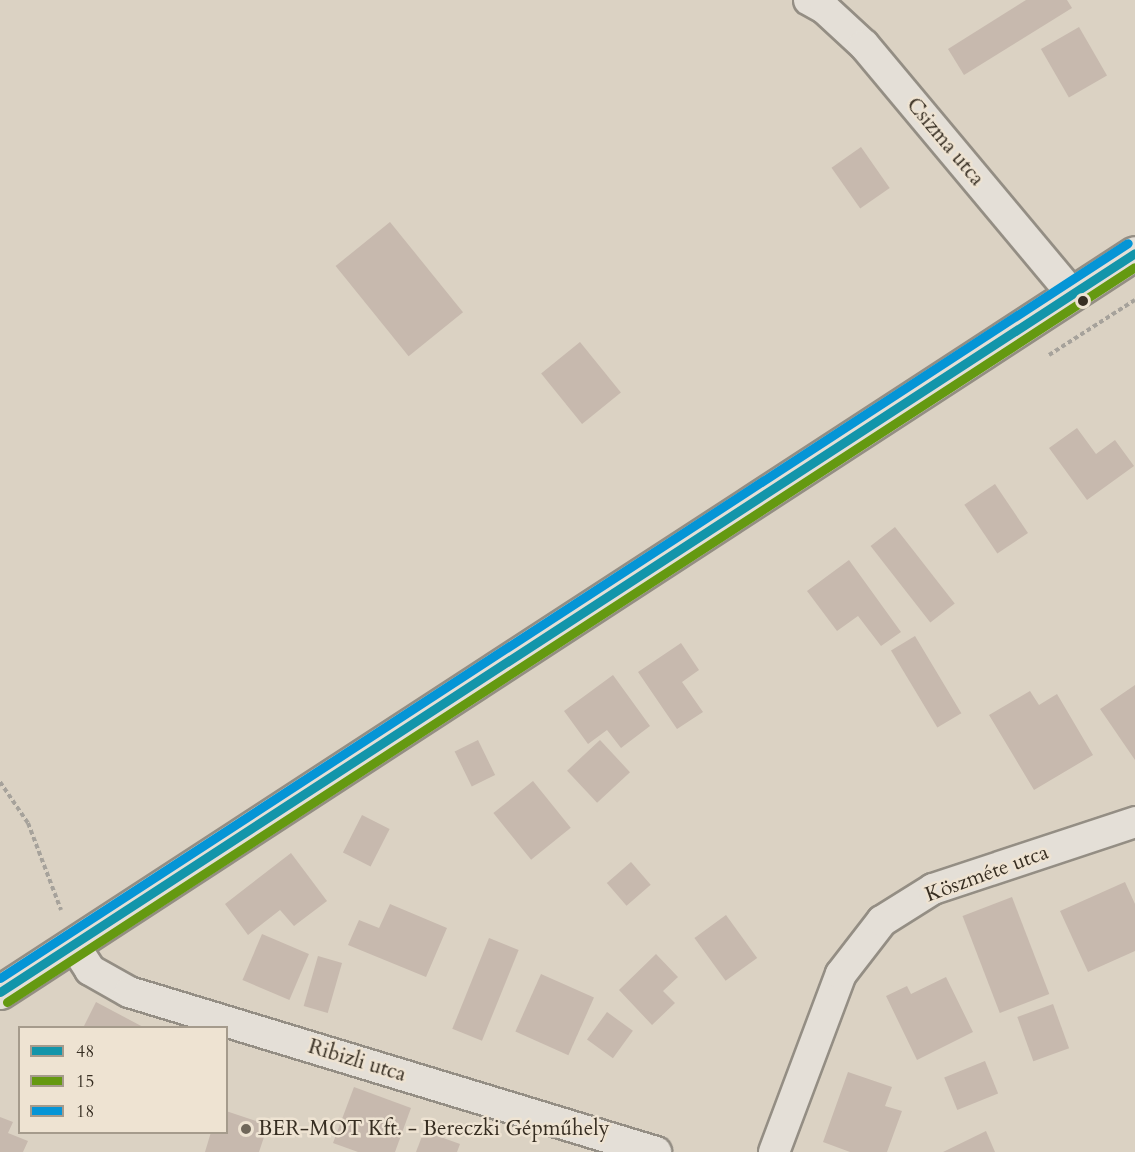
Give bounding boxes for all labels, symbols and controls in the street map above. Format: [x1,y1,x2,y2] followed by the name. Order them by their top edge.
[901,93,989,191] street label: Csizma utca
[1077,295,1089,307] unlabelled marker
[922,840,1052,908] street label: Köszméte utca
[18,1026,228,1134] legend
[305,1034,409,1088] street label: Ribizli utca
[76,1039,94,1064] text: 48
[76,1069,94,1094] text: 15
[76,1099,94,1124] text: 18
[258,1116,610,1142] place label: BER-MOT Kft. - Bereczki Gépműhely
[239,1122,253,1136] marker: BER-MOT Kft. - Bereczki Gépműhely

